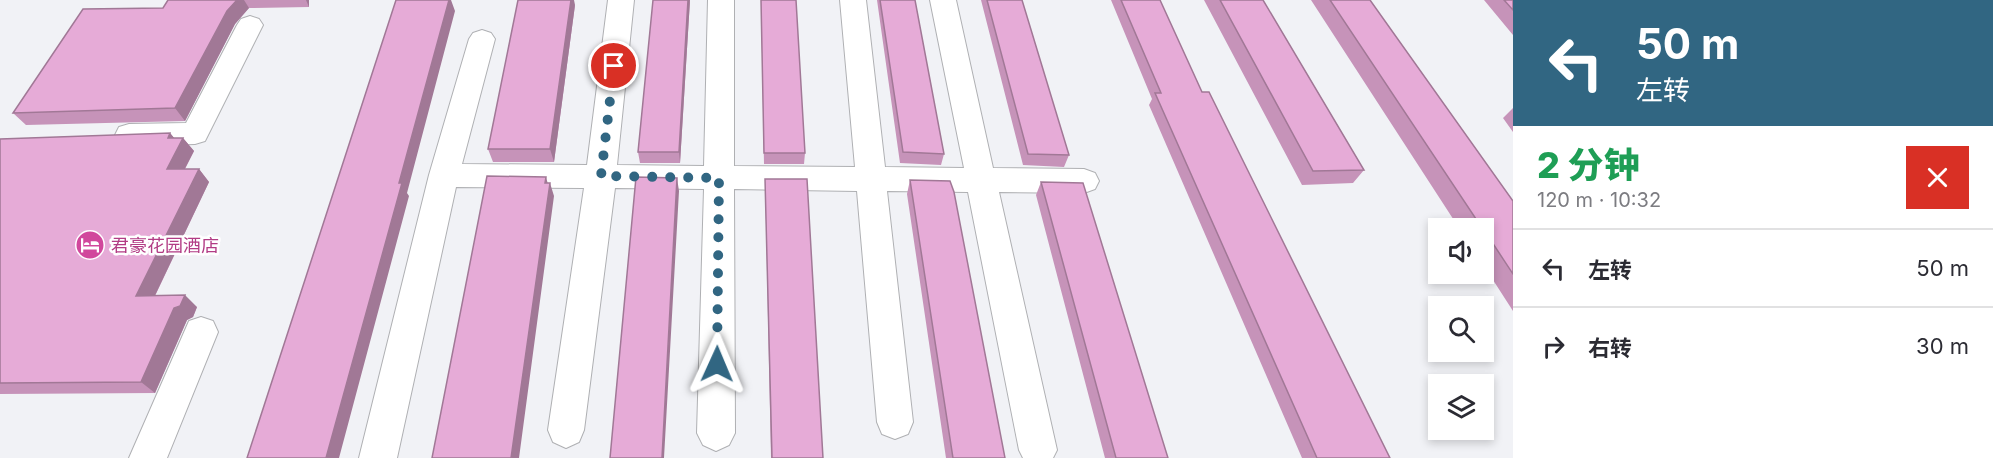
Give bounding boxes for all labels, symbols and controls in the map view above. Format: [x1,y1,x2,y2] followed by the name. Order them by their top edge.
[1636,18,1739,69] text: 50 m
[1537,24,1615,102] icon: left
[588,40,639,91] pin
[597,49,630,82] icon: arrive
[1636,74,1690,107] text: 左转
[1537,143,1640,187] text: 2 分钟
[1906,146,1969,209] button: close
[1537,188,1661,212] text: 120 m · 10:32
[1428,218,1494,440] map controls
[1428,218,1494,284] button: sound
[74,229,106,261] hotel icon: 君豪花园酒店
[111,235,219,256] place label: 君豪花园酒店
[1537,252,1570,285] icon: left
[1916,255,1969,281] text: 50 m
[1588,257,1632,283] text: 左转
[1428,296,1494,362] button: search
[1537,330,1570,363] icon: right
[685,332,749,396] position arrow
[1916,333,1969,359] text: 30 m
[1588,335,1632,361] text: 右转
[1428,374,1494,440] button: layers

